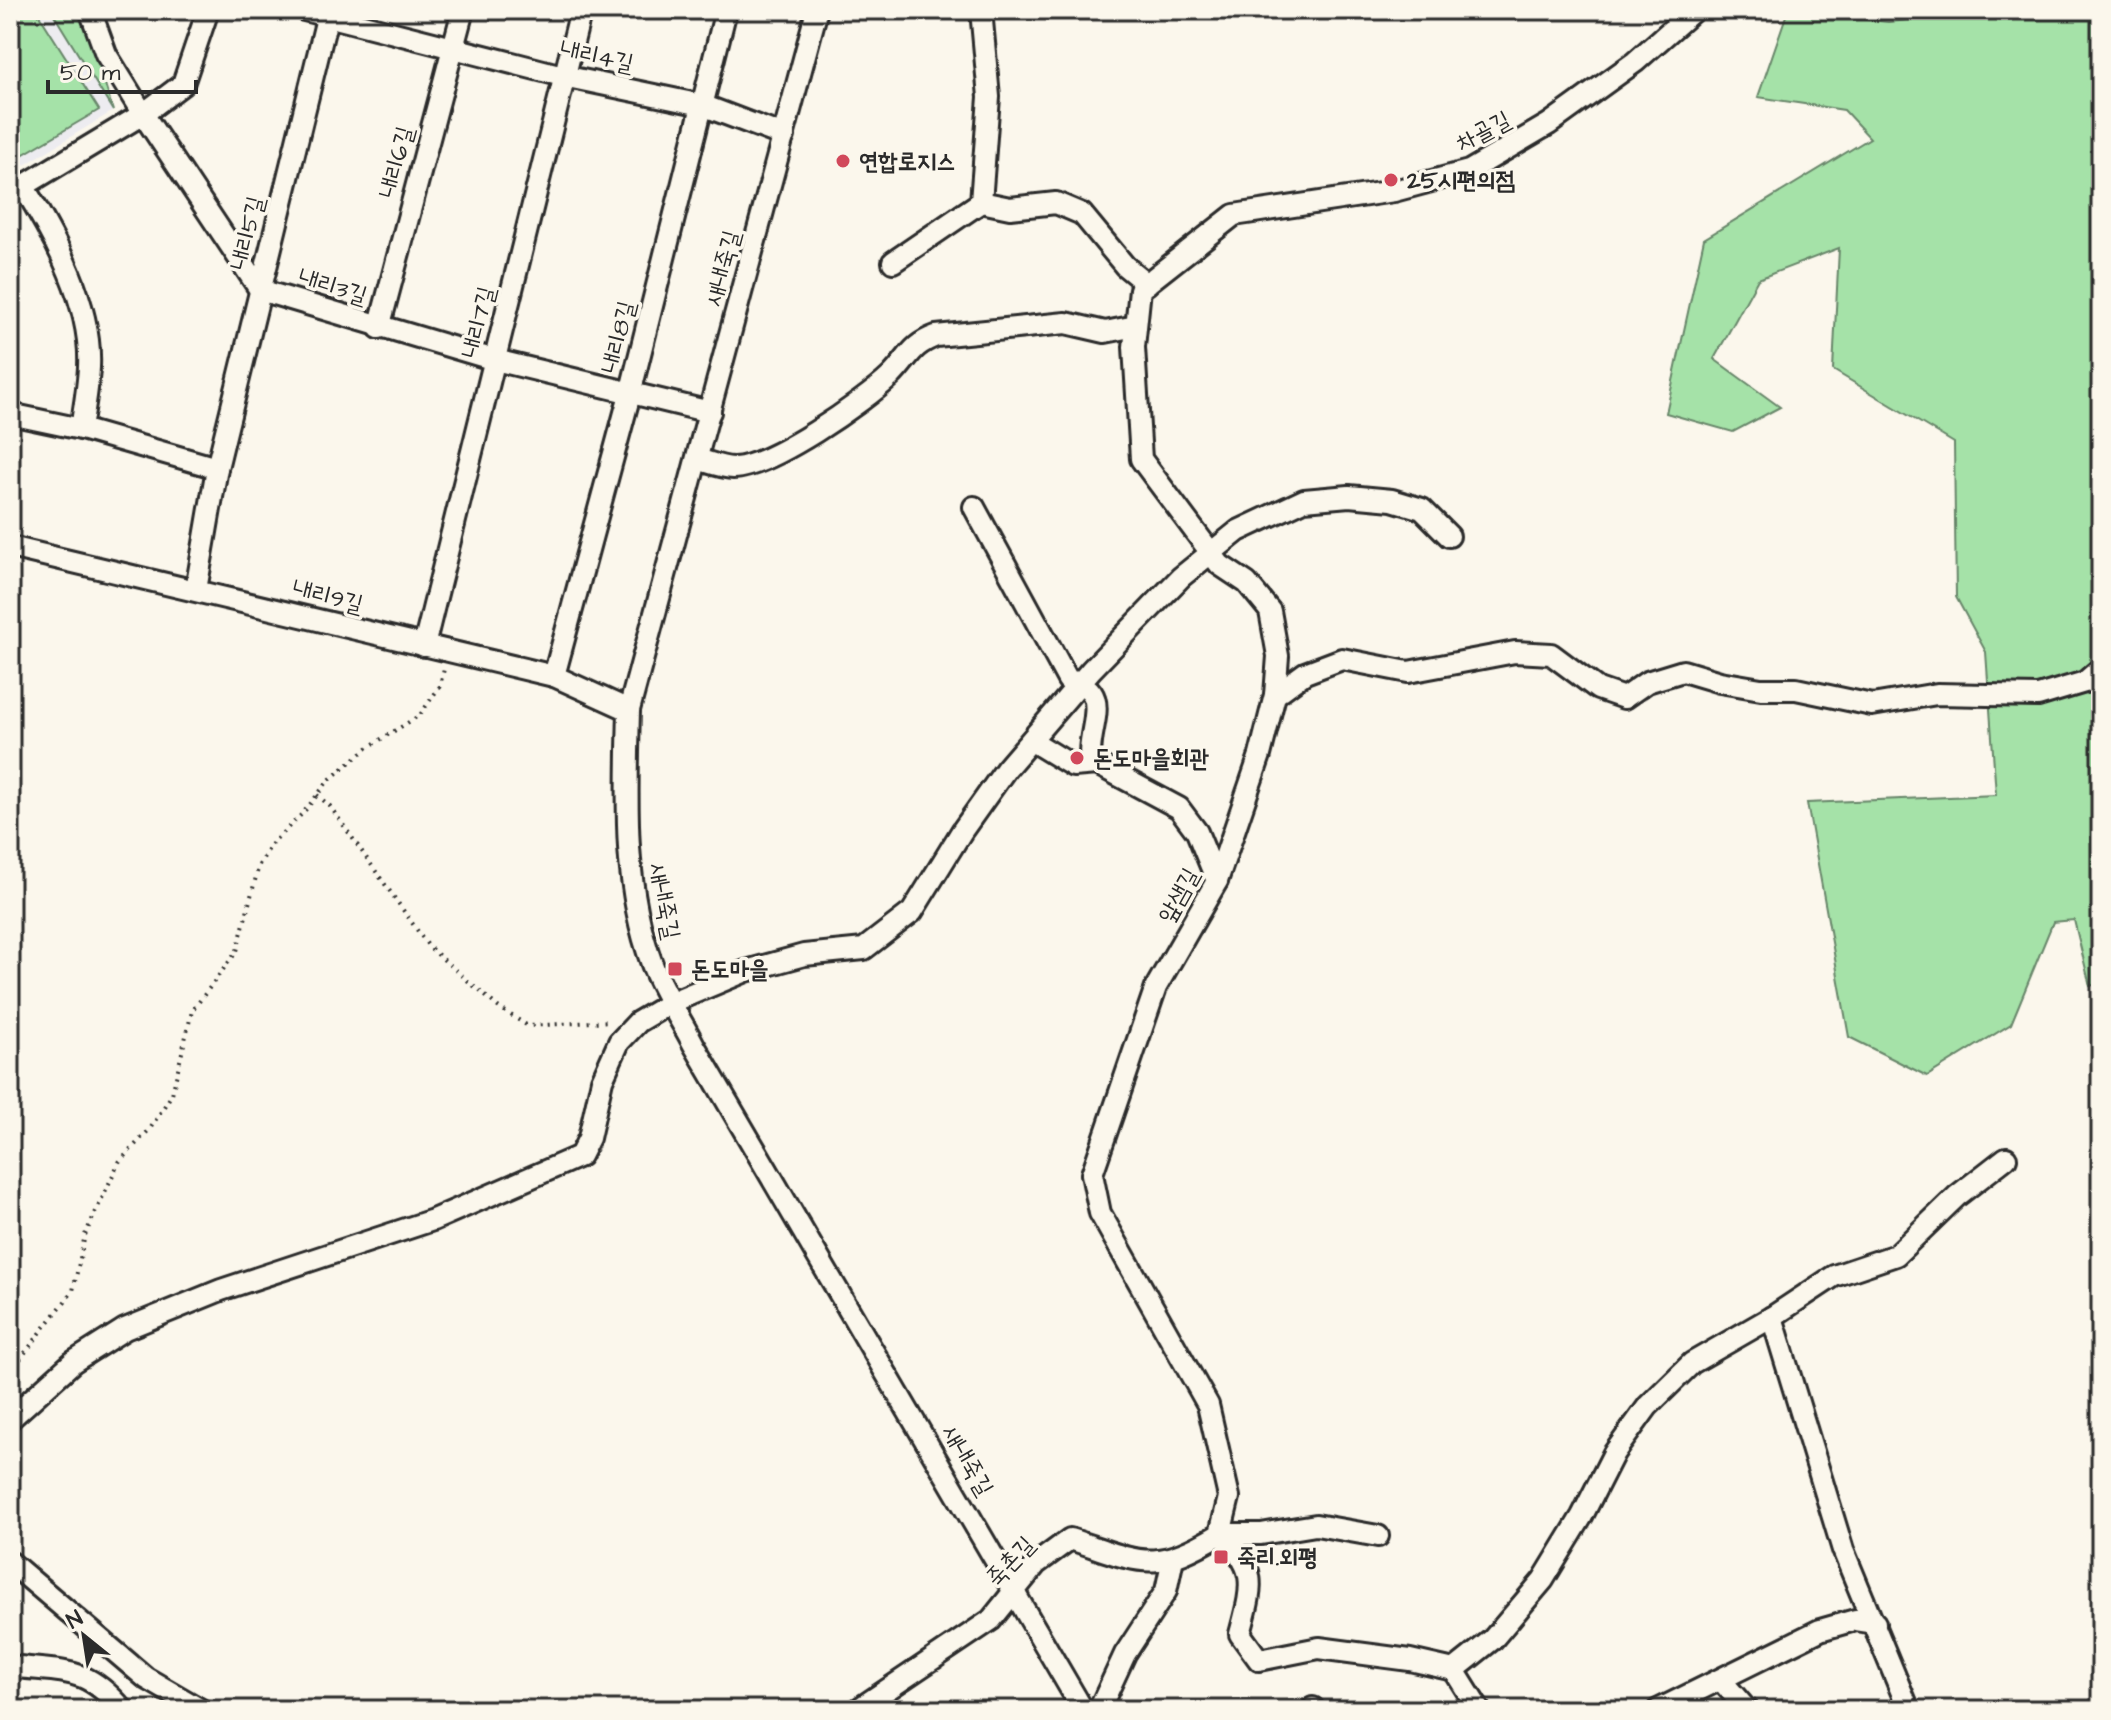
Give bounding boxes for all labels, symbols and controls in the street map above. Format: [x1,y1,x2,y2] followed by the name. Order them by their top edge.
[557,33,637,81] street label: 내리4길
[48,44,196,94] scale bar
[60,56,121,90] text: 50 m
[1450,103,1517,160] street label: 차골길
[371,123,423,202] street label: 내리6길
[859,145,956,179] place label: 연합로지스
[834,152,852,170] marker: 연합로지스
[1406,164,1515,198] place label: 25시편의점
[1382,171,1400,189] marker: 25시편의점
[222,193,274,274] street label: 내리5길
[697,227,749,310] street label: 새내죽길
[294,260,371,313] street label: 내리3길
[454,283,504,362] street label: 내리7길
[594,297,644,377] street label: 내리8길
[289,572,367,622] street label: 내리9길
[1093,742,1210,776] place label: 돈도마을회관
[1068,749,1086,767] marker: 돈도마을회관
[640,860,688,942] street label: 새내죽길
[1150,862,1208,929] street label: 앞샘길
[691,953,768,987] place label: 돈도마을
[666,960,684,978] marker: 돈도마을
[933,1419,1001,1502] street label: 새내죽길
[979,1529,1043,1594] street label: 죽촌길
[1237,1541,1318,1575] place label: 죽리.외평
[1212,1548,1230,1566] marker: 죽리.외평
[44,1596,124,1676] north arrow
[61,1603,89,1637] text: N

